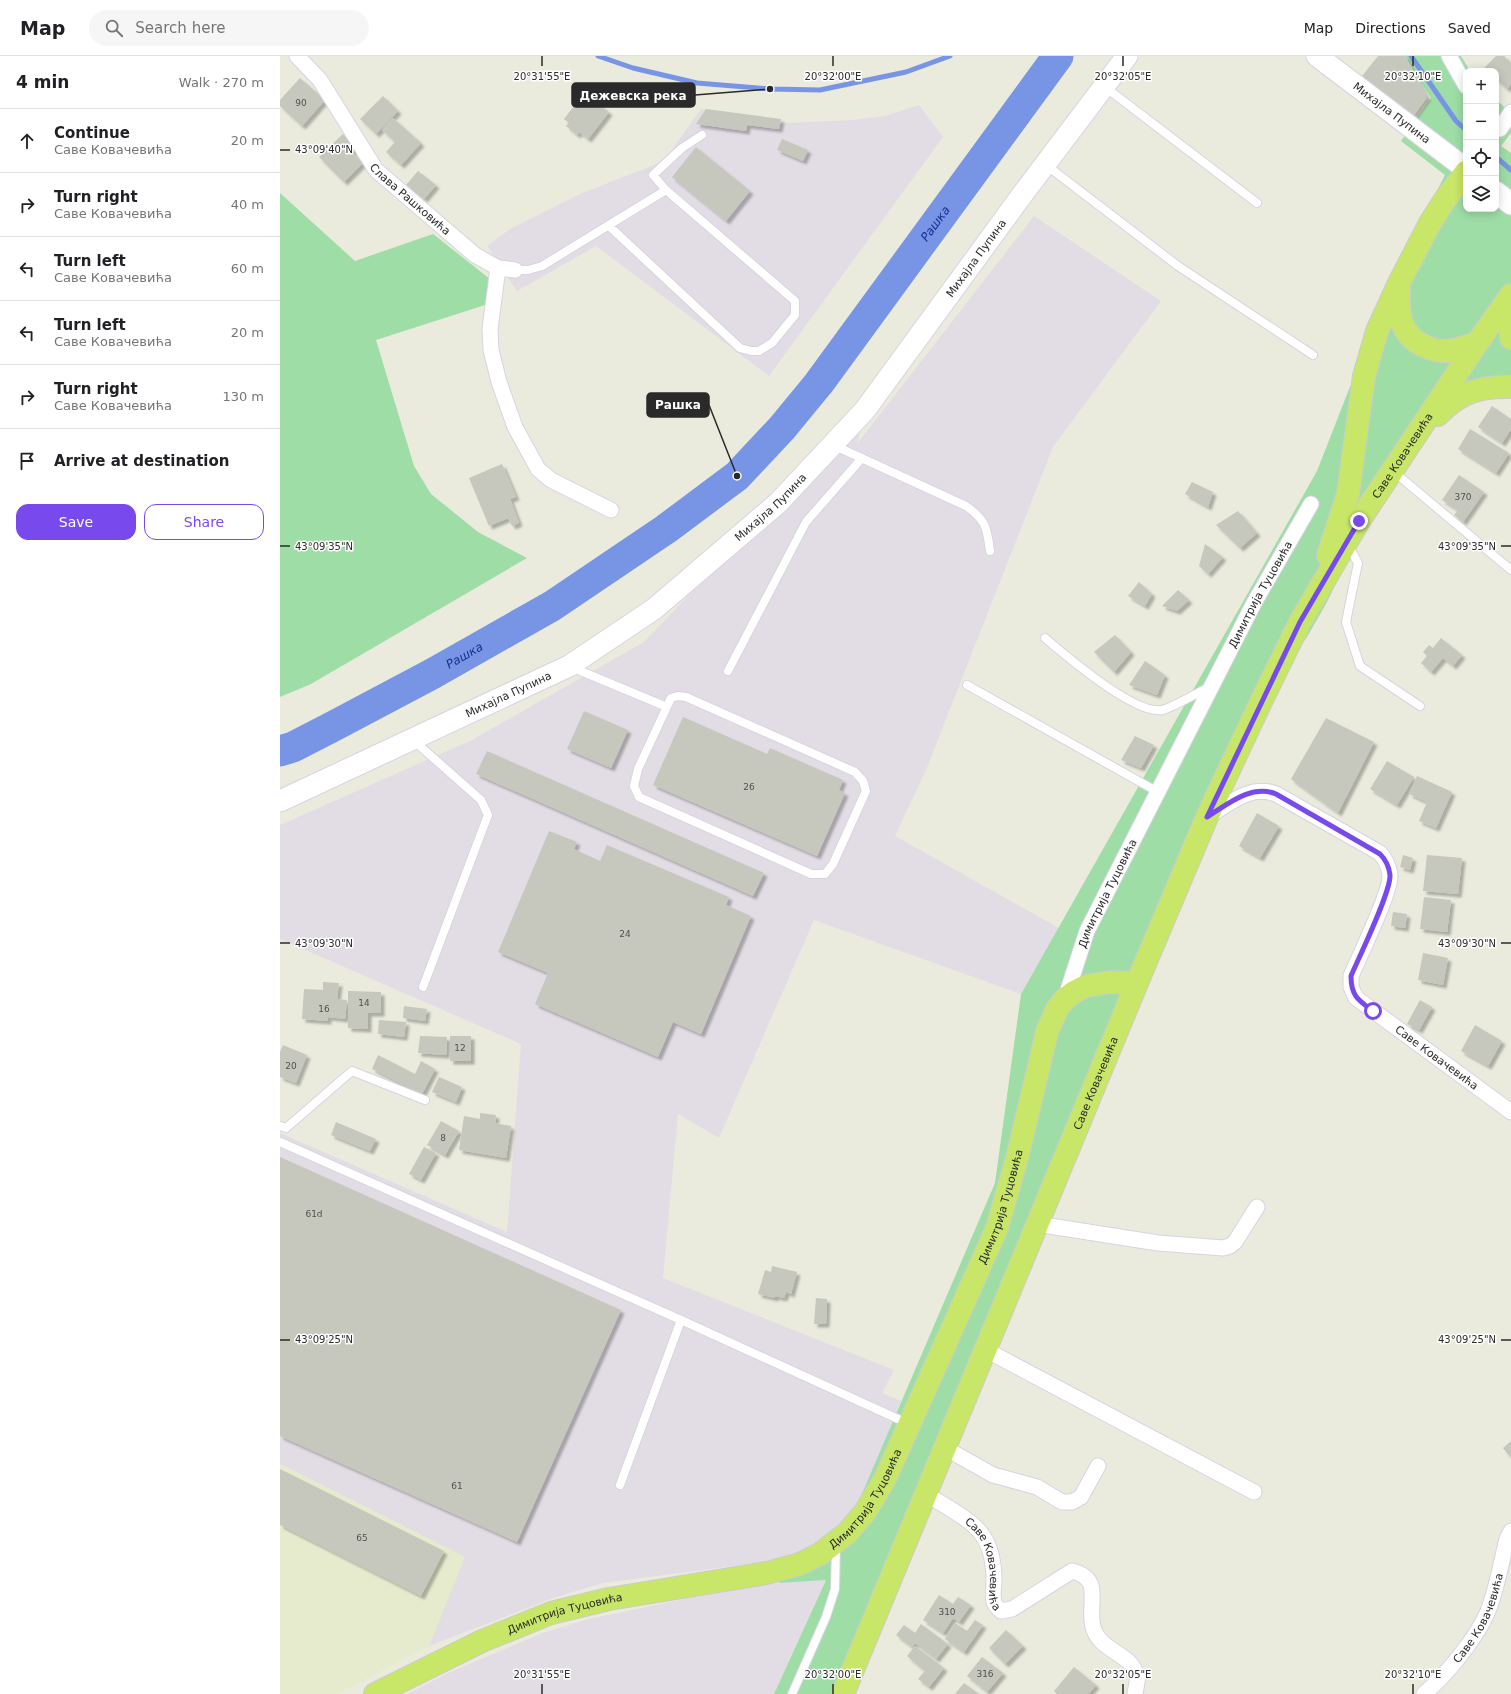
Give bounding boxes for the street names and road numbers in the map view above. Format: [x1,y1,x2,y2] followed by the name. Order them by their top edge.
[1351,79,1433,146] street label: Михајла Пупина
[367,161,453,238] street label: Слава Рашковића
[943,216,1009,300] street label: Михајла Пупина
[1369,410,1435,501] street label: Саве Ковачевића
[732,471,809,544] street label: Михајла Пупина
[1226,539,1295,650] street label: Димитрија Туцовића
[463,669,553,720] street label: Михајла Пупина
[1075,837,1139,950] street label: Димитрија Туцовића
[1393,1023,1481,1092] street label: Саве Ковачевића
[1071,1035,1121,1132] street label: Саве Ковачевића
[975,1148,1025,1266] street label: Димитрија Туцовића
[826,1447,904,1551] street label: Димитрија Туцовића
[963,1515,1004,1613] street label: Саве Ковачевића
[1450,1572,1505,1666] street label: Саве Ковачевића
[505,1590,623,1637] street label: Димитрија Туцовића

